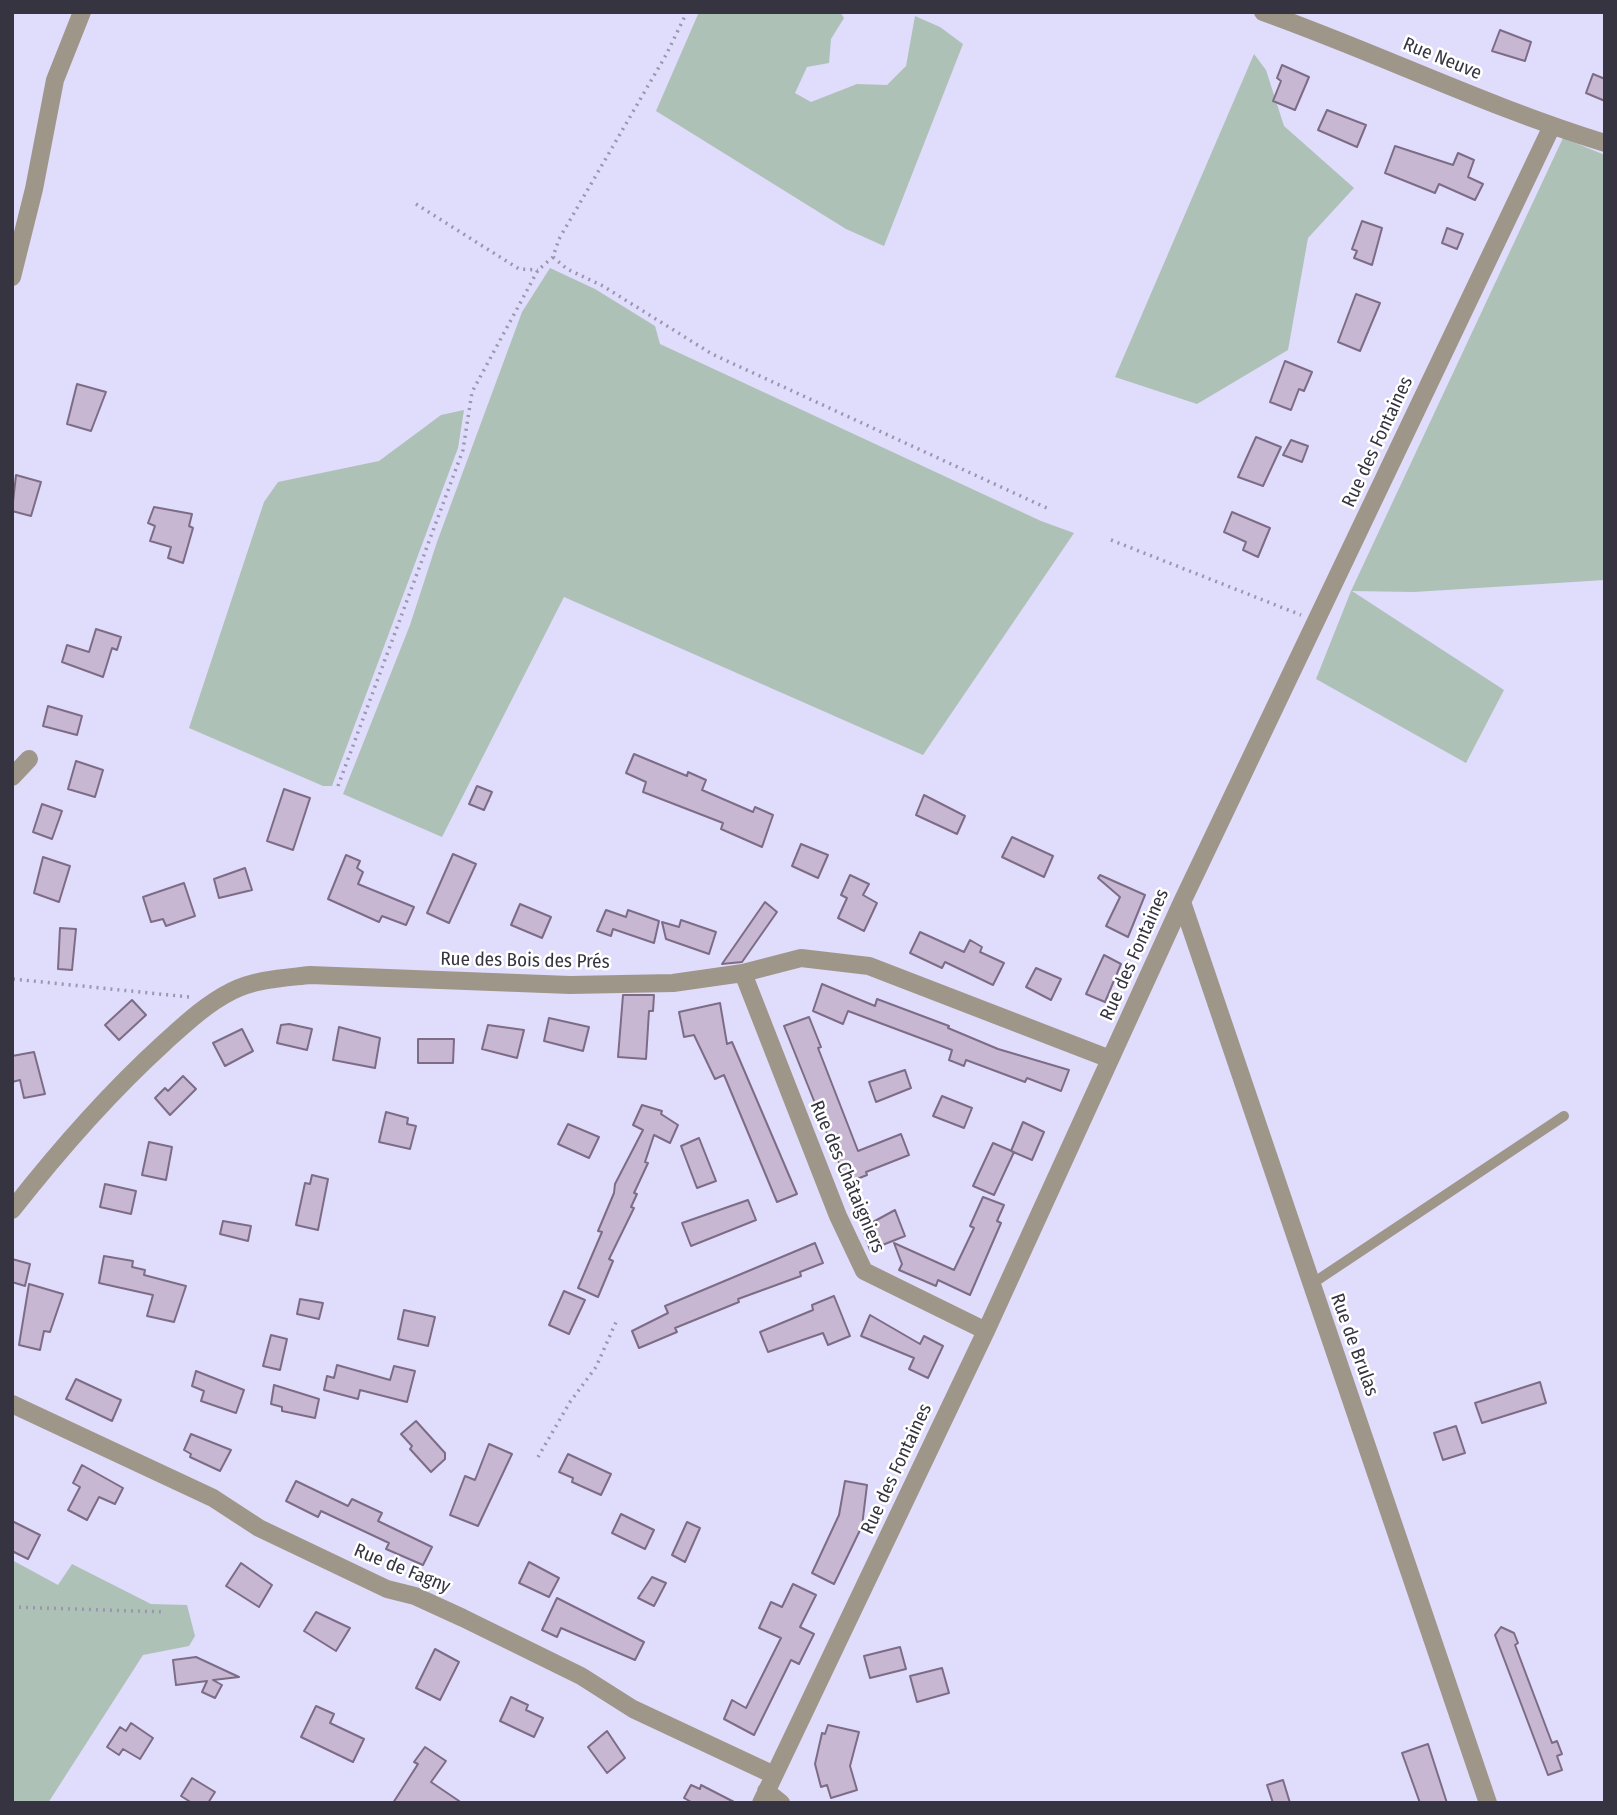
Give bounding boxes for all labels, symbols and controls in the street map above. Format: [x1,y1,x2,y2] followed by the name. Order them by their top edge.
[1399,33,1485,85] street label: Rue Neuve
[1338,373,1418,511] street label: Rue des Fontaines
[1096,886,1174,1024] street label: Rue des Fontaines
[440,948,610,974] street label: Rue des Bois des Prés
[805,1098,889,1256] street label: Rue des Châtaigniers
[1325,1291,1383,1399] street label: Rue de Brulas
[857,1400,937,1538] street label: Rue des Fontaines
[351,1539,453,1599] street label: Rue de Fagny

